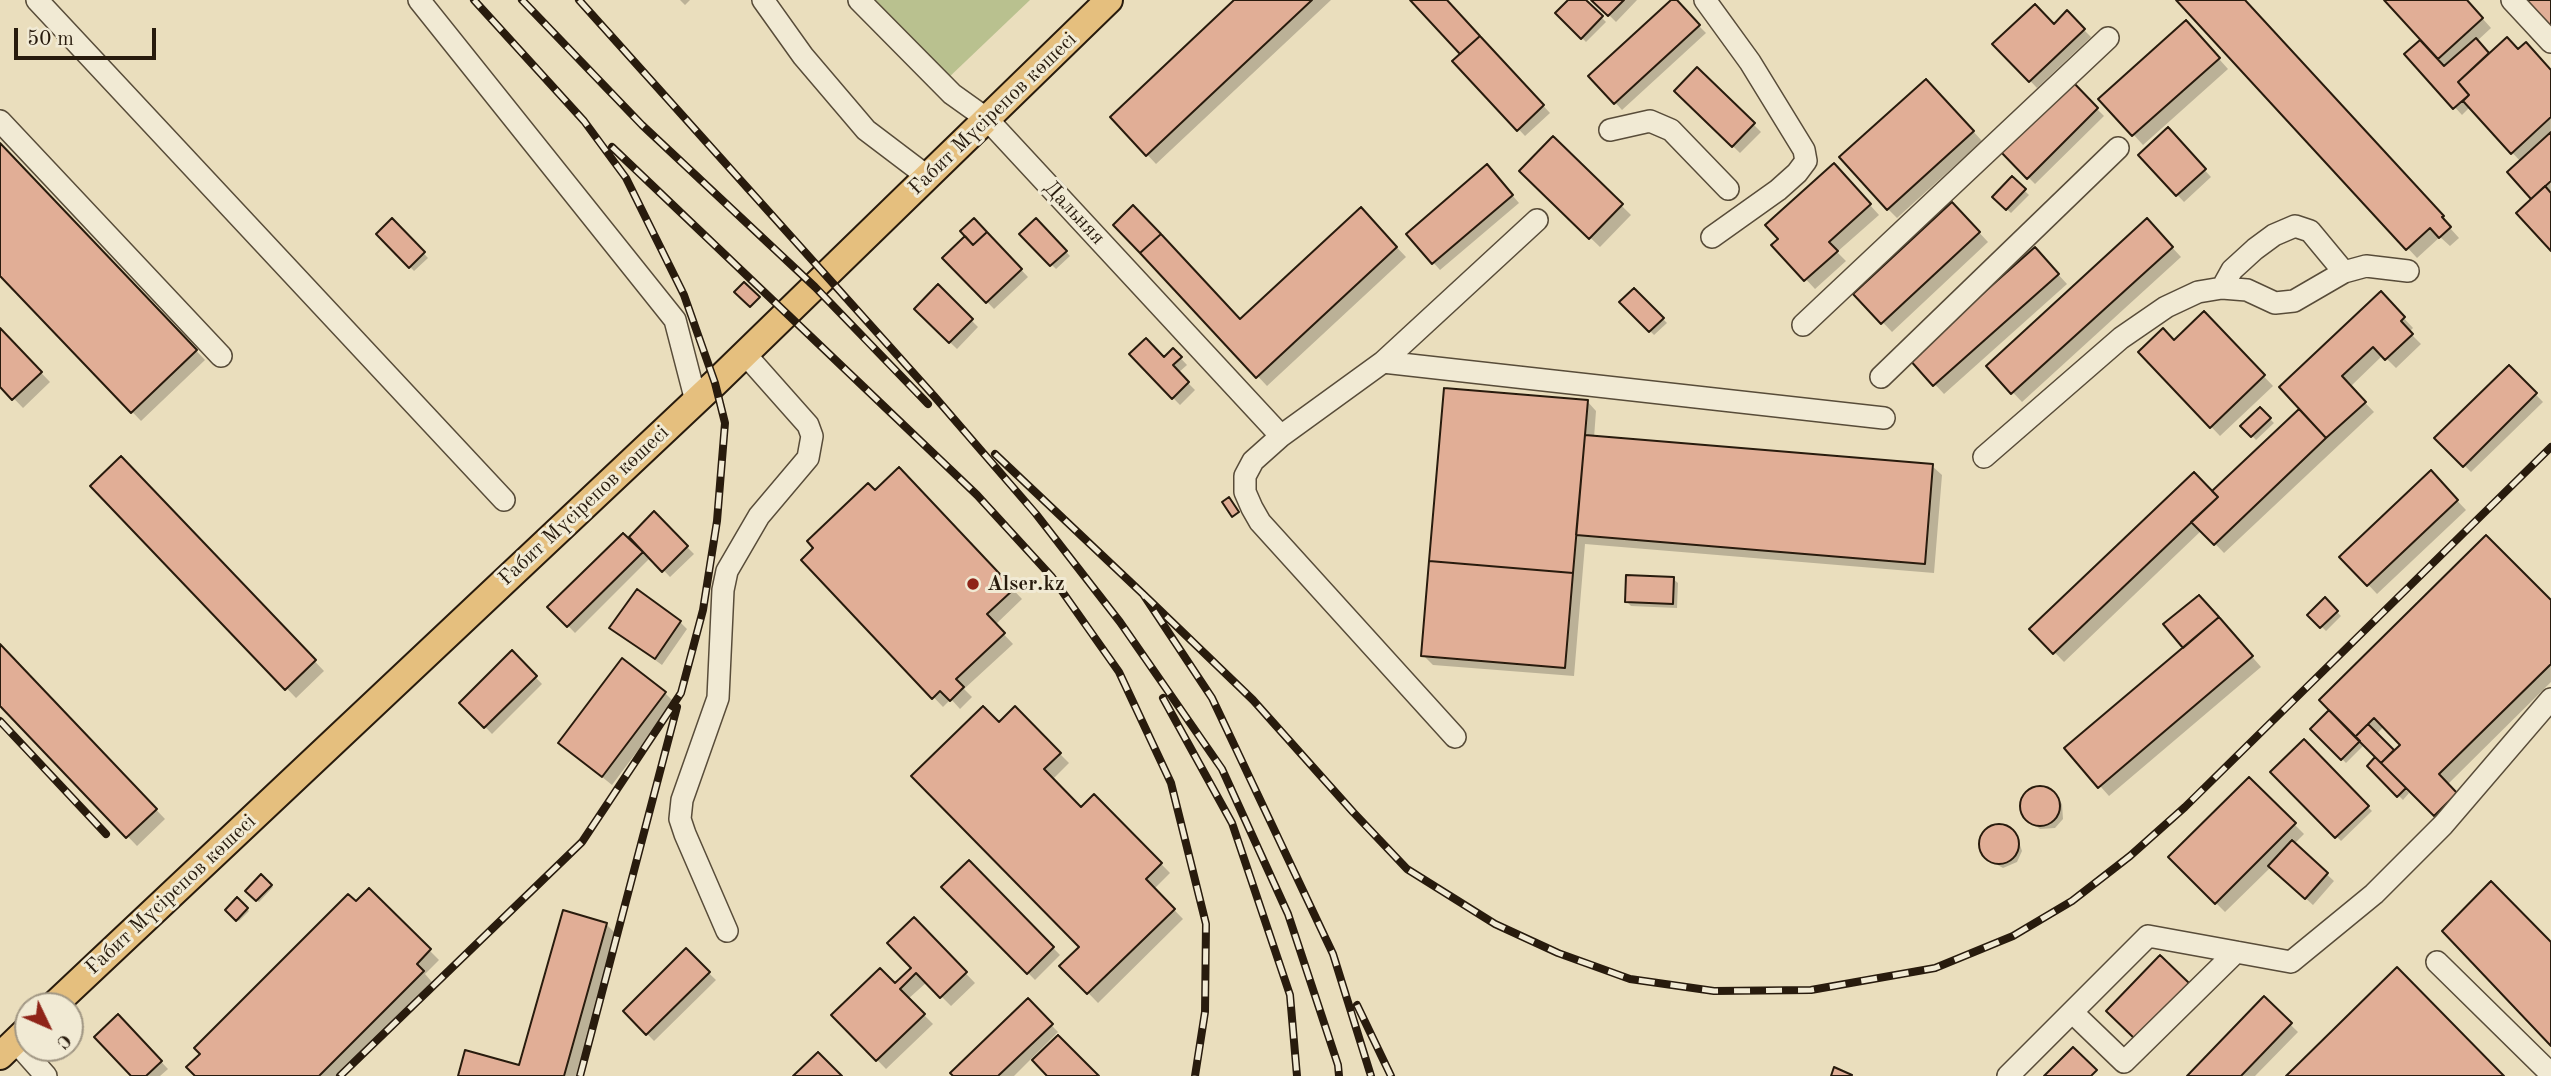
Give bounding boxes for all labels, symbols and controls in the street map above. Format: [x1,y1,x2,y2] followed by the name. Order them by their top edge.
[18,14,159,58] scale bar
[904,27,1082,201] street label: Ғабит Мүсірепов көшесі
[27,29,74,50] text: 50 m
[1038,176,1110,250] street label: Дальняя
[494,420,674,592] street label: Ғабит Мүсірепов көшесі
[987,571,1065,597] place label: Alser.kz
[965,576,981,592] marker: Alser.kz
[81,809,261,981] street label: Ғабит Мүсірепов көшесі
[14,992,84,1062] north arrow
[52,1029,74,1052] text: С

